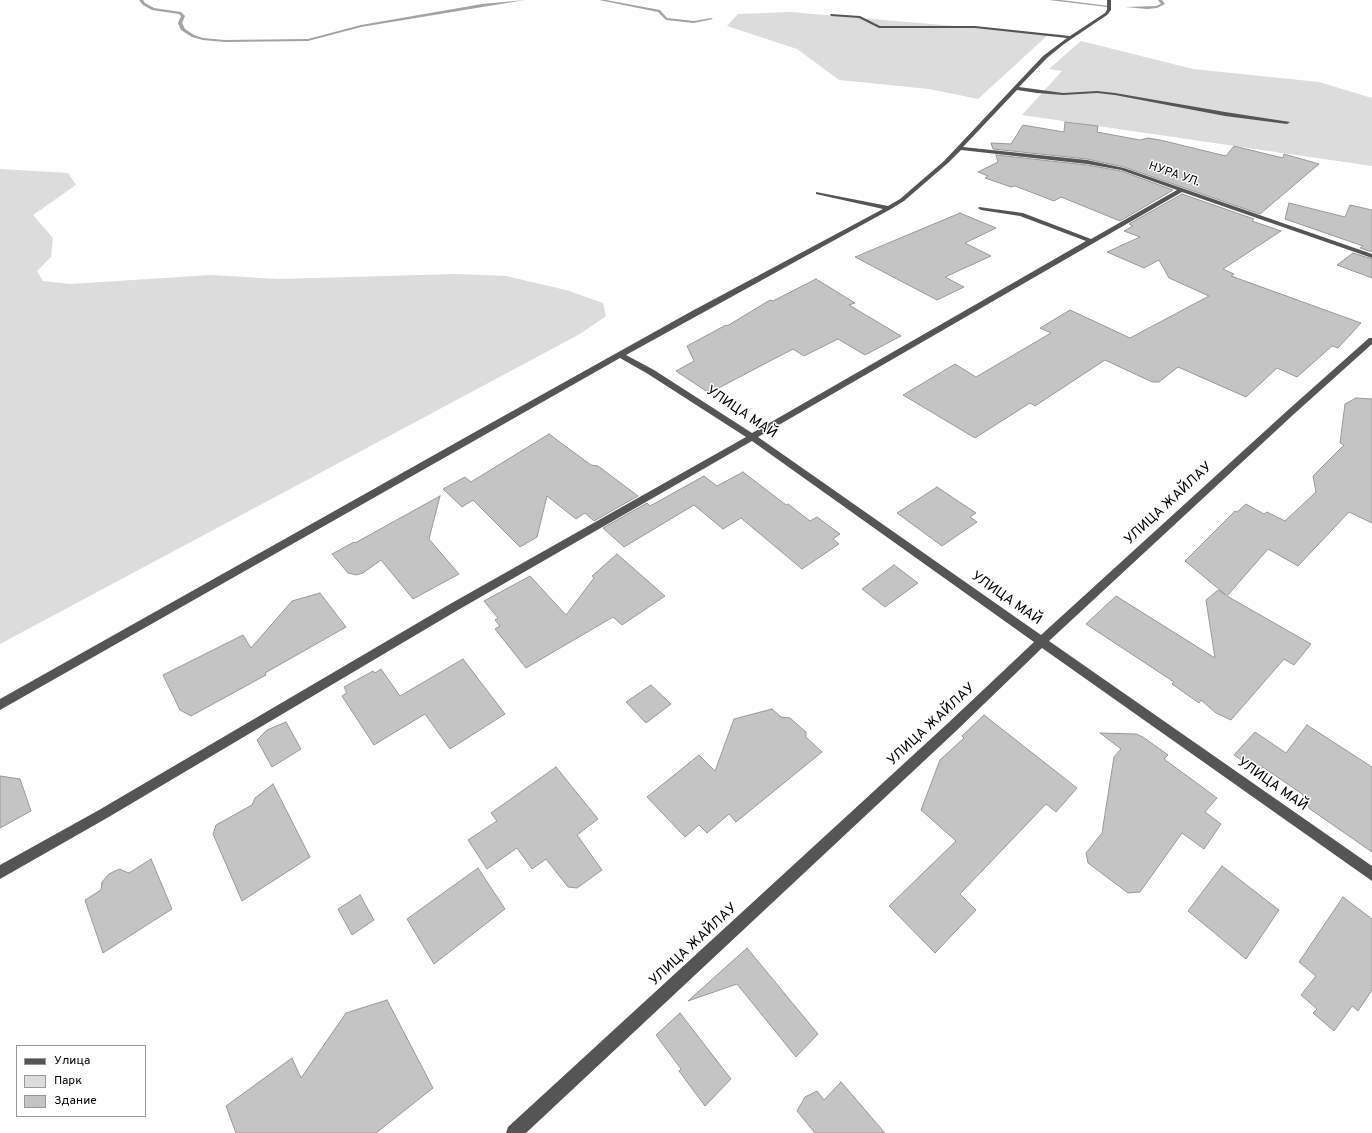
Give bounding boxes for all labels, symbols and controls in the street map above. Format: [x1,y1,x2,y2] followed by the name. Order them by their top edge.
[1147,160,1201,190] street label: НУРА УЛ.
[702,383,780,443] street label: УЛИЦА МАЙ
[1122,459,1216,549] street label: УЛИЦА ЖАЙЛАУ
[968,569,1044,629] street label: УЛИЦА МАЙ
[885,680,979,770] street label: УЛИЦА ЖАЙЛАУ
[1234,755,1310,815] street label: УЛИЦА МАЙ
[647,900,741,990] street label: УЛИЦА ЖАЙЛАУ
[16,1045,146,1117] legend
[54,1053,90,1069] text: Улица
[54,1073,82,1089] text: Парк
[54,1093,97,1109] text: Здание

